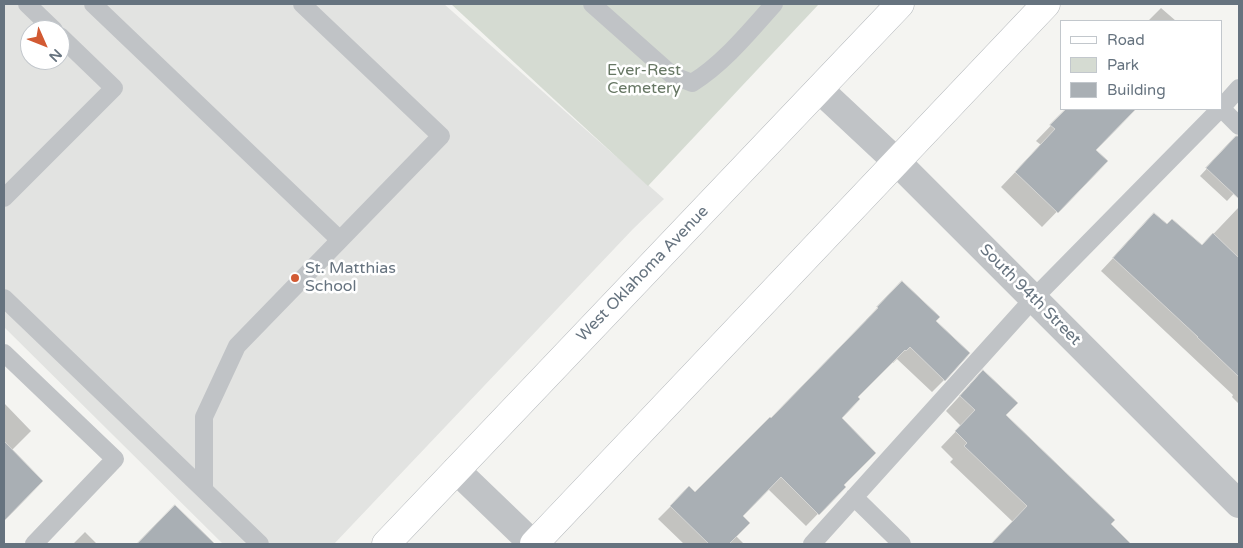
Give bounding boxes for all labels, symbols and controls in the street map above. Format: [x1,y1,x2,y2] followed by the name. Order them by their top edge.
[20,20,70,70] north arrow
[1060,20,1223,110] legend
[1107,31,1145,49] text: Road
[45,45,65,65] text: N
[1107,56,1139,74] text: Park
[607,61,681,99] park label: Ever-Rest Cemetery
[1107,81,1166,99] text: Building
[573,202,713,346] street label: West Oklahoma Avenue
[975,240,1085,350] street label: South 94th Street
[305,259,396,297] place label: St. Matthias School
[289,272,301,284] marker: St. Matthias School

